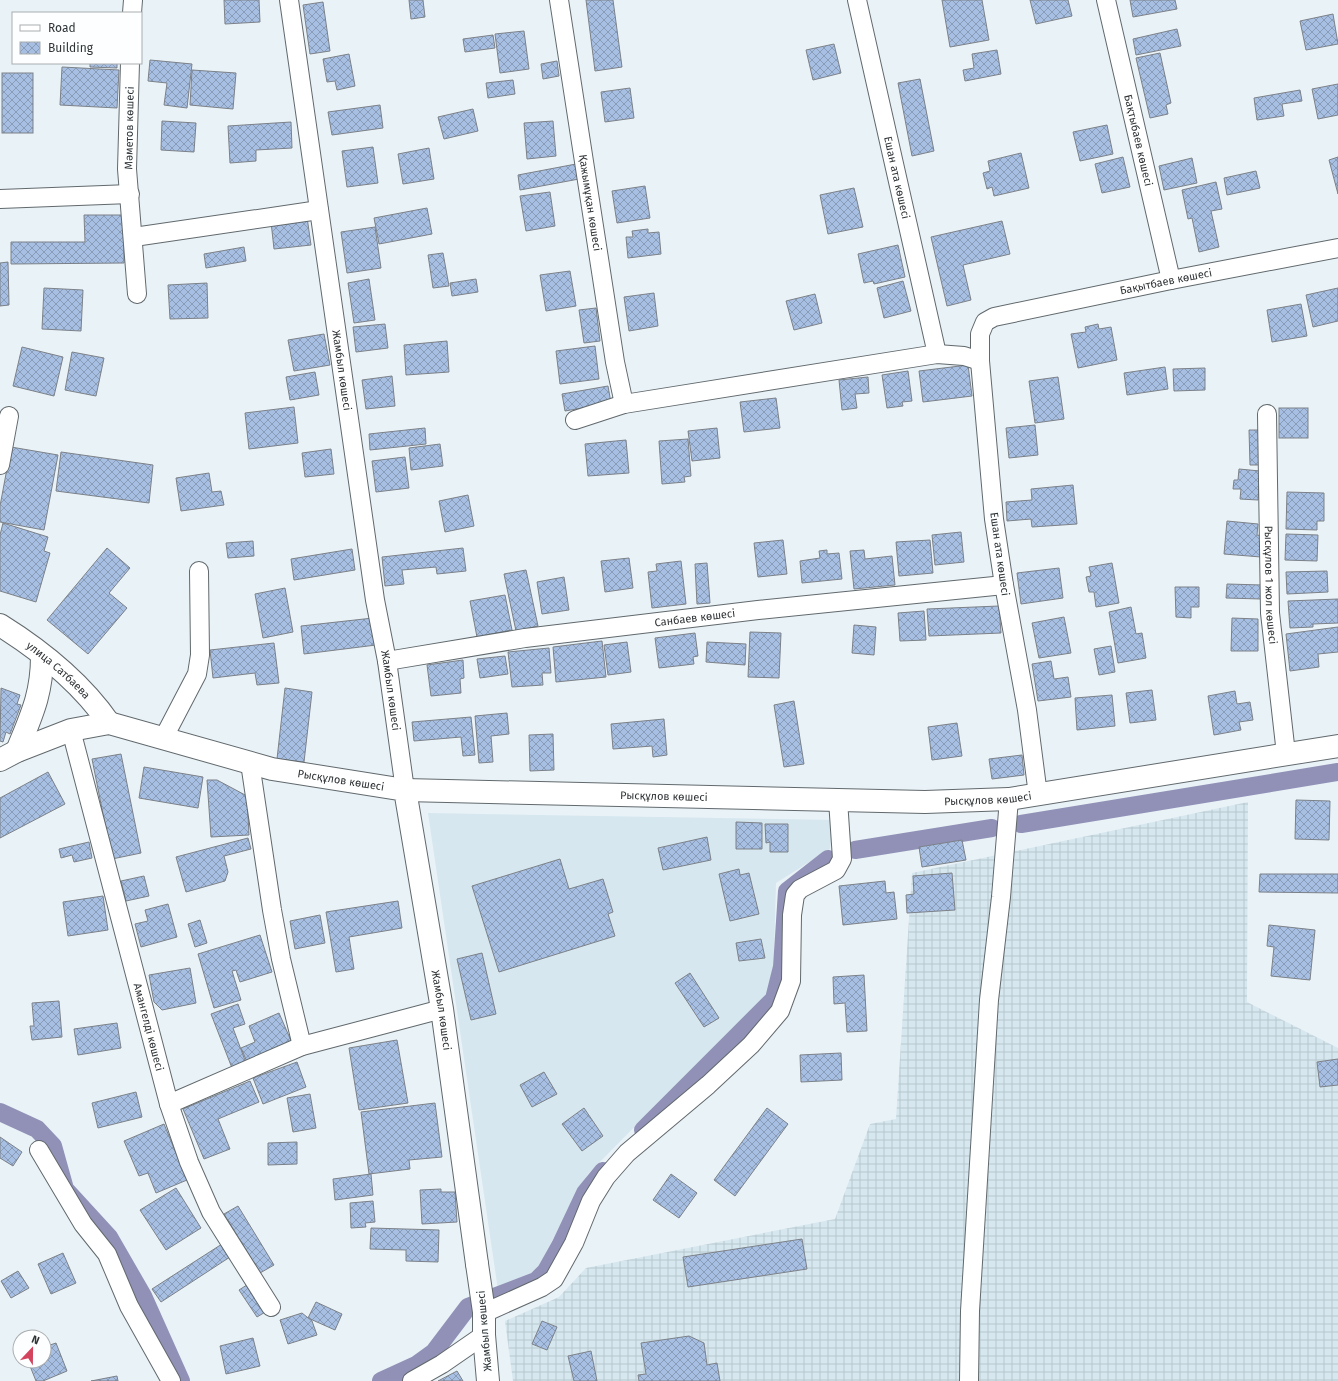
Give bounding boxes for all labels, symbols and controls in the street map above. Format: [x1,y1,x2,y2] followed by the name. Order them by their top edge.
[12,12,142,64] legend
[48,21,76,35] text: Road
[48,41,94,55] text: Building
[122,86,137,170] street label: Мәметов көшесі
[1121,93,1155,187] street label: Бақтыбаев көшесі
[881,135,912,220] street label: Ешан ата көшесі
[576,153,604,252] street label: Қажымұқан көшесі
[1119,266,1213,298] street label: Бақытбаев көшесі
[329,329,354,411] street label: Жамбыл көшесі
[987,511,1012,597] street label: Ешан ата көшесі
[1262,526,1279,645] street label: Рысқұлов 1 жол көшесі
[654,607,736,629] street label: Санбаев көшесі
[24,639,93,702] street label: улица Сатбаева
[378,649,403,732] street label: Жамбыл көшесі
[297,767,385,794] street label: Рысқұлов көшесі
[620,789,708,804] street label: Рысқұлов көшесі
[944,789,1032,808] street label: Рысқұлов көшесі
[429,969,454,1051] street label: Жамбыл көшесі
[131,982,166,1072] street label: Амангелді көшесі
[474,1290,495,1372] street label: Жамбыл көшесі
[12,1329,52,1369] north arrow
[30,1333,41,1348] text: N

